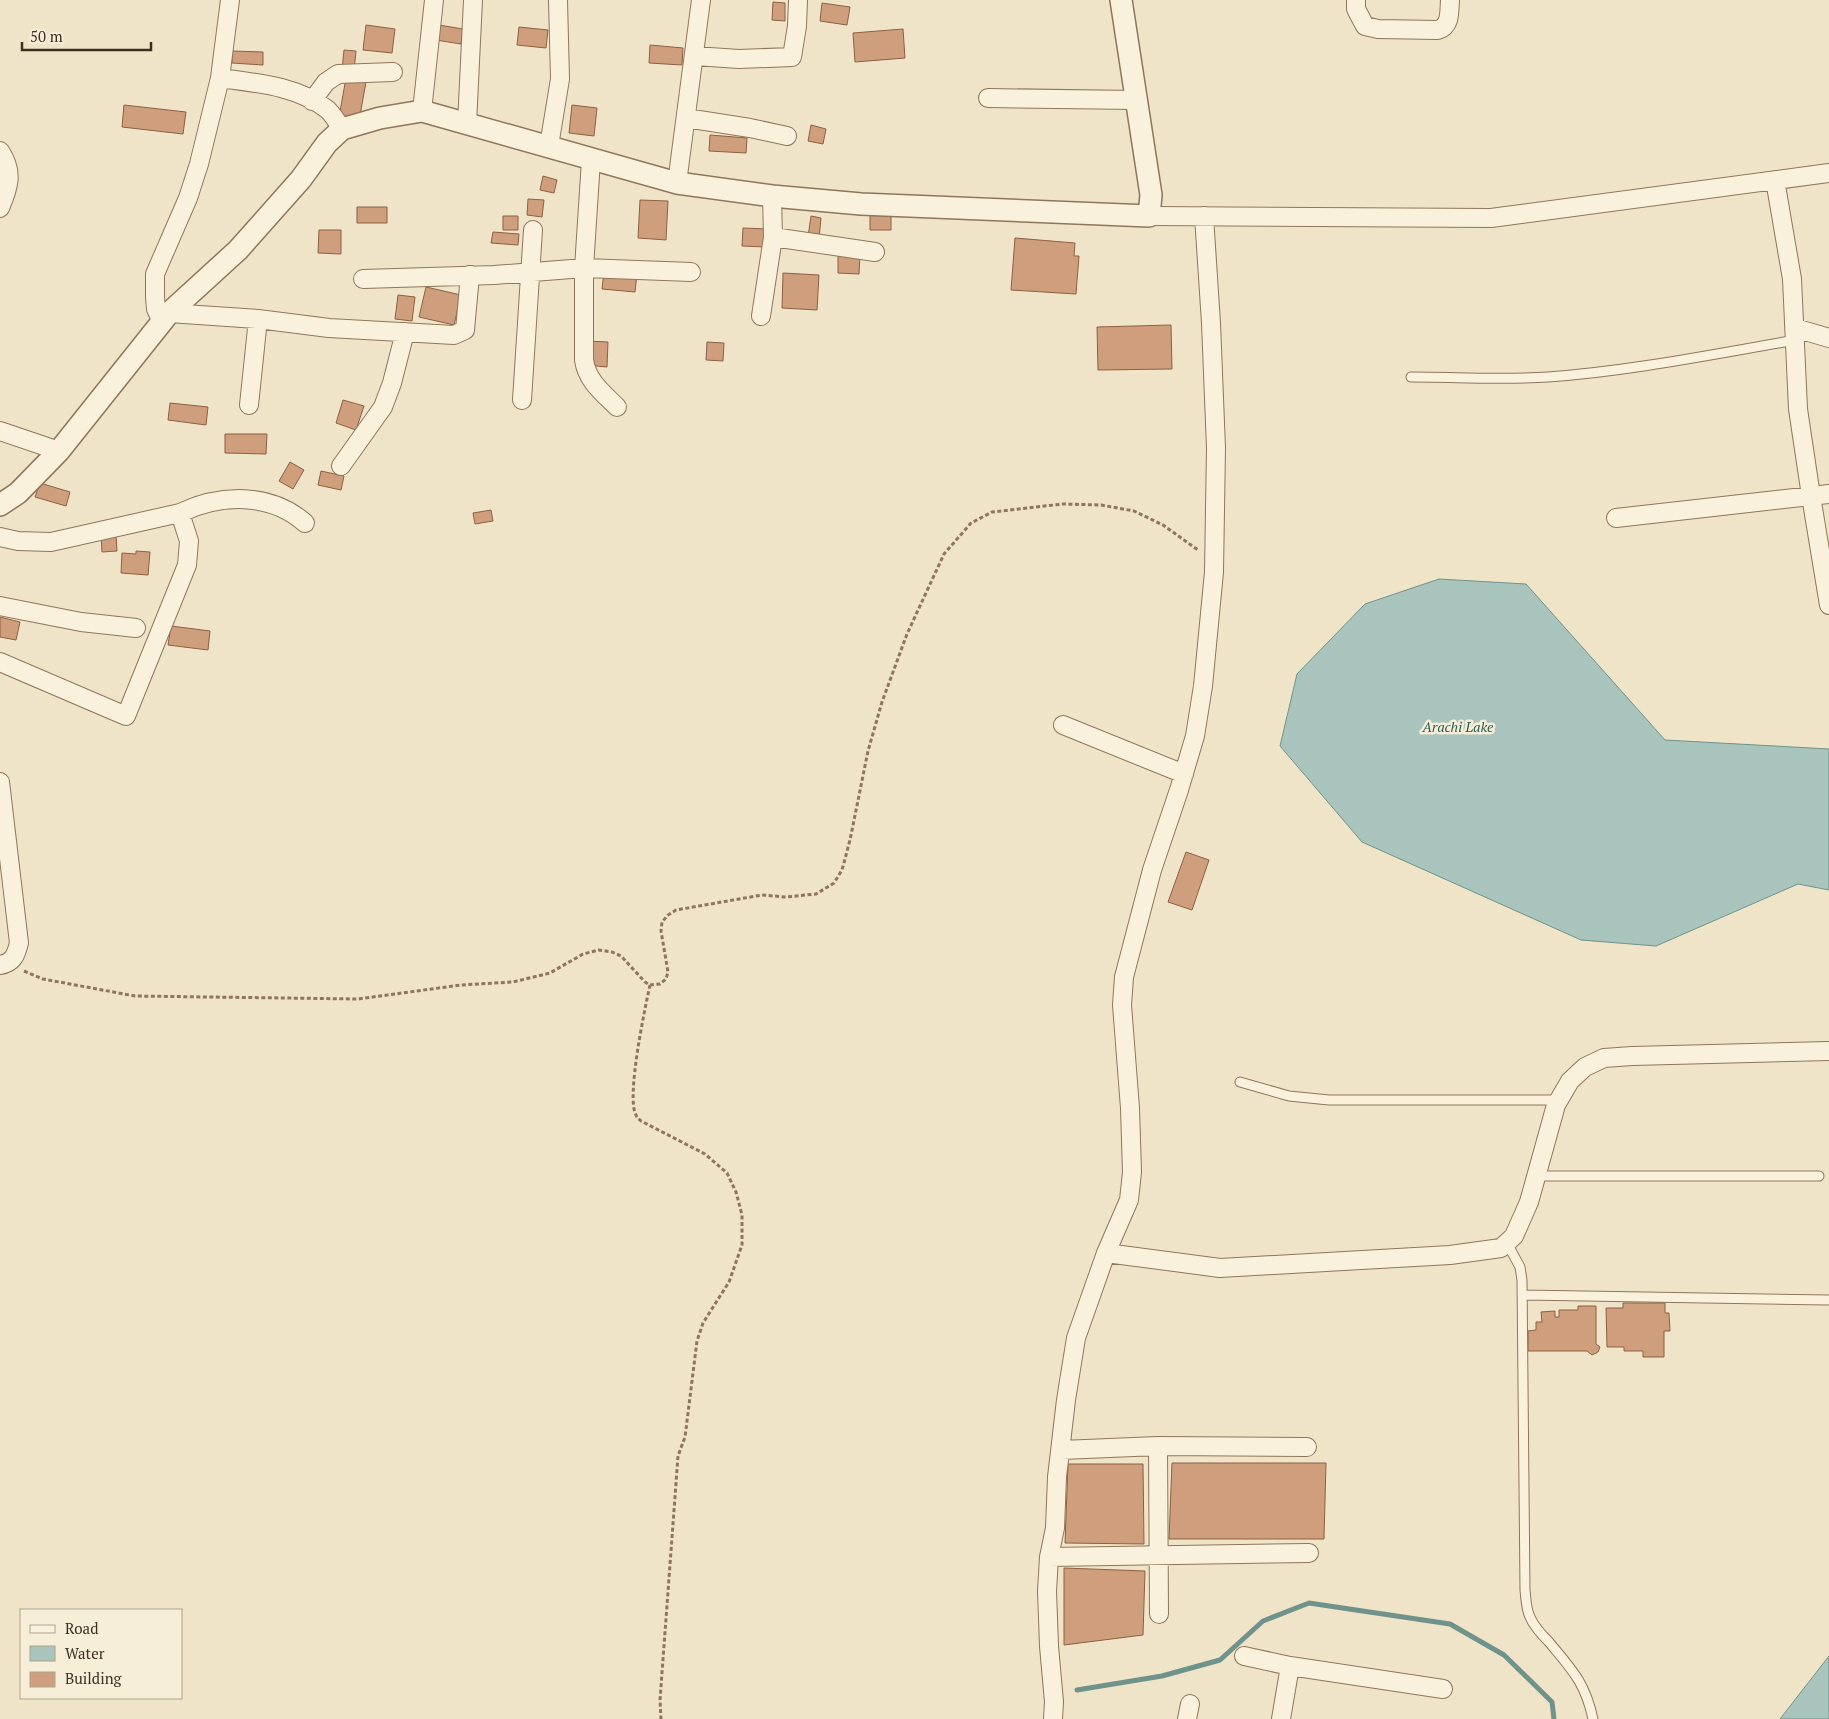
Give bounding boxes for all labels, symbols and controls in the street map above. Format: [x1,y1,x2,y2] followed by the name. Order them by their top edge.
[22,20,151,52] scale bar
[30,26,63,46] text: 50 m
[1422,717,1494,736] water label: Arachi Lake
[20,1609,182,1699] legend
[65,1618,98,1638] text: Road
[65,1643,105,1663] text: Water
[65,1668,123,1688] text: Building

